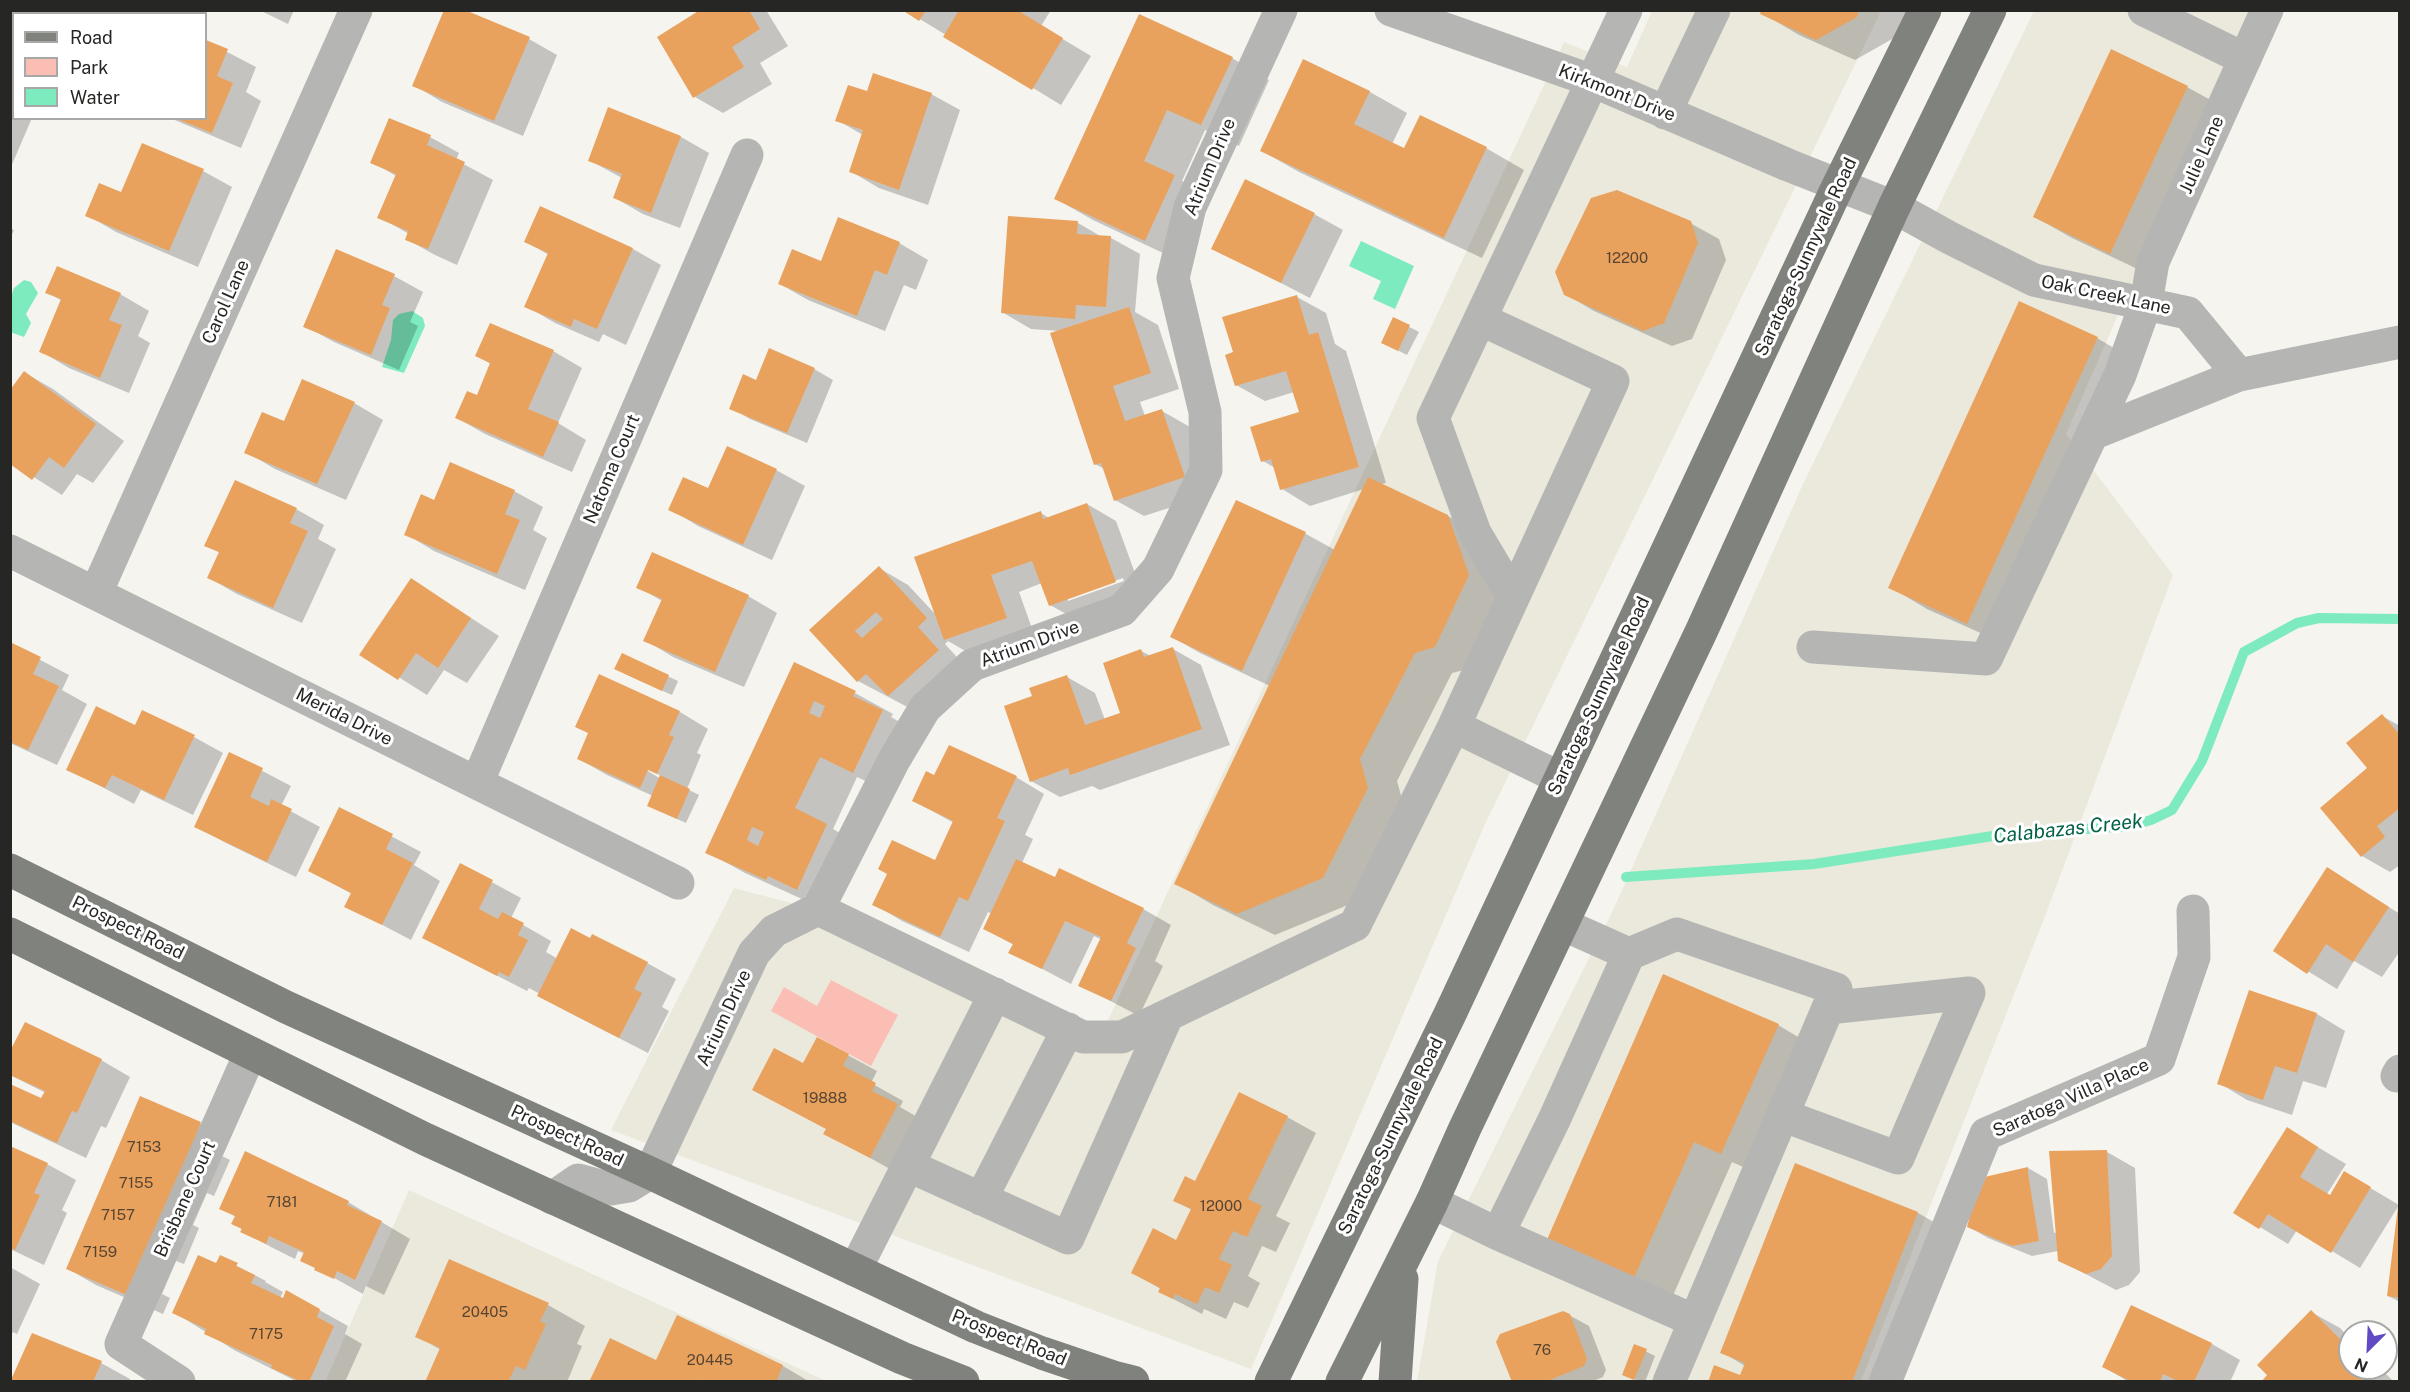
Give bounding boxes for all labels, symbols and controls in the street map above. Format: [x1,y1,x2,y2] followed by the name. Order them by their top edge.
[12,12,207,120] legend
[70,27,113,48] text: Road
[70,57,108,78] text: Park
[1555,60,1679,126] street label: Kirkmont Drive
[70,87,120,108] text: Water
[2175,113,2229,197] street label: Julie Lane
[1180,115,1240,219] street label: Atrium Drive
[1750,154,1862,360] street label: Saratoga-Sunnyvale Road
[1606,249,1648,267] house number: 12200
[198,257,254,347] street label: Carol Lane
[2039,271,2173,319] street label: Oak Creek Lane
[579,411,645,527] street label: Natoma Court
[1543,593,1655,799] street label: Saratoga-Sunnyvale Road
[978,616,1082,672] street label: Atrium Drive
[292,683,396,751] street label: Merida Drive
[1992,809,2144,849] water label: Calabazas Creek
[69,892,187,964] street label: Prospect Road
[692,966,756,1070] street label: Atrium Drive
[1334,1034,1448,1238] street label: Saratoga-Sunnyvale Road
[1990,1054,2152,1142] street label: Saratoga Villa Place
[803,1089,847,1107] house number: 19888
[507,1100,627,1172] street label: Prospect Road
[150,1137,220,1261] street label: Brisbane Court
[127,1138,161,1156] house number: 7153
[119,1174,153,1192] house number: 7155
[266,1193,298,1211] house number: 7181
[1200,1197,1242,1215] house number: 12000
[101,1206,135,1224] house number: 7157
[83,1243,117,1261] house number: 7159
[462,1303,508,1321] house number: 20405
[948,1305,1070,1371] street label: Prospect Road
[2338,1320,2398,1380] north arrow
[249,1325,283,1343] house number: 7175
[1533,1341,1551,1359] house number: 76
[687,1351,733,1369] house number: 20445
[2352,1354,2371,1376] text: N

